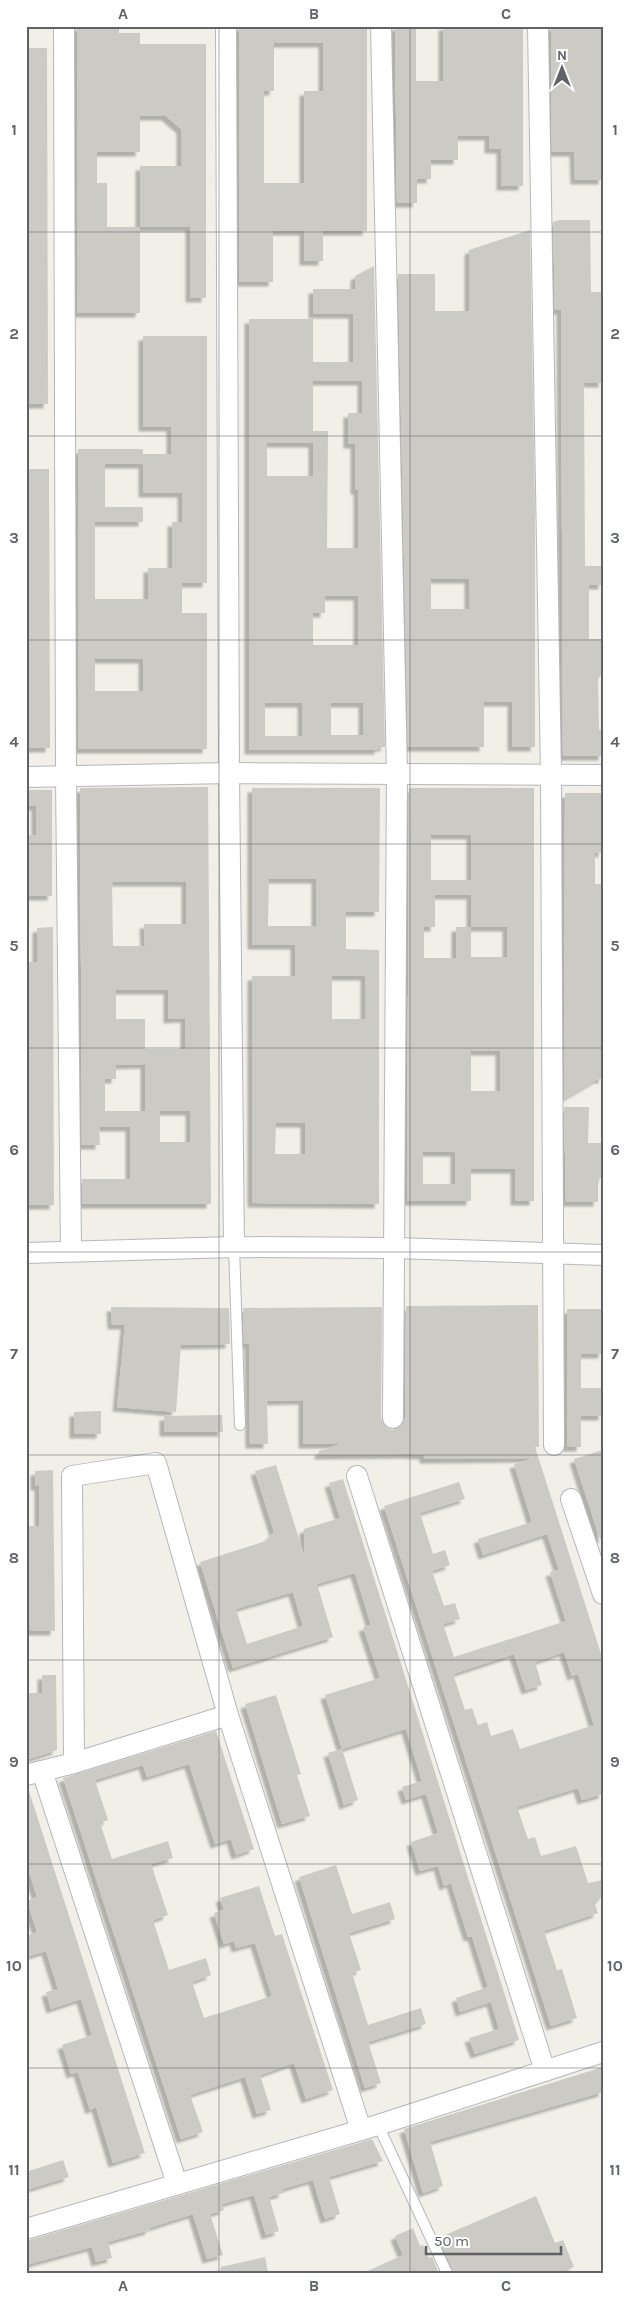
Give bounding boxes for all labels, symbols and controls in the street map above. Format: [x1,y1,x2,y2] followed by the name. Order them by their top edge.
[118,4,128,23] text: A
[309,4,319,23] text: B
[501,4,511,23] text: C
[536,42,586,92] north arrow
[557,47,567,64] text: N
[11,120,17,139] text: 1
[612,120,618,139] text: 1
[9,324,19,343] text: 2
[610,324,620,343] text: 2
[9,528,19,547] text: 3
[610,528,620,547] text: 3
[9,732,19,751] text: 4
[610,732,620,751] text: 4
[9,936,19,955] text: 5
[610,936,620,955] text: 5
[9,1140,19,1159] text: 6
[610,1140,620,1159] text: 6
[10,1344,18,1363] text: 7
[611,1344,619,1363] text: 7
[9,1548,19,1567] text: 8
[610,1548,620,1567] text: 8
[9,1752,19,1771] text: 9
[610,1752,620,1771] text: 9
[6,1956,22,1975] text: 10
[607,1956,623,1975] text: 10
[8,2160,20,2179] text: 11
[609,2160,621,2179] text: 11
[426,2224,562,2256] scale bar
[434,2232,469,2250] text: 50 m
[118,2276,128,2295] text: A
[309,2276,319,2295] text: B
[501,2276,511,2295] text: C

